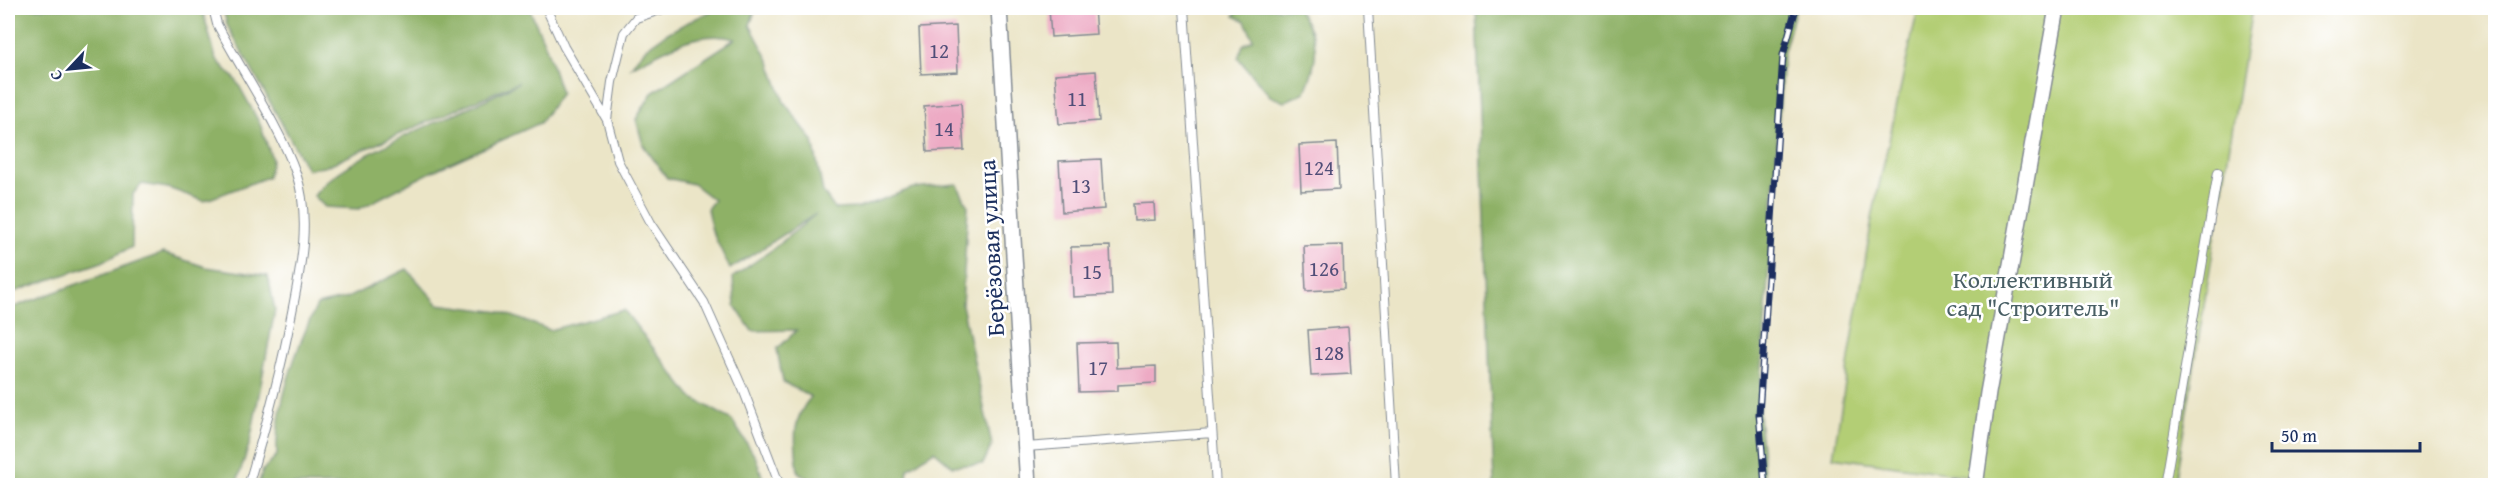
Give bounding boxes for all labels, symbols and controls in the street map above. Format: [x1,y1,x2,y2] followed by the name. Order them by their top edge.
[929,35,949,66] house number: 12
[39,39,99,99] north arrow
[43,66,68,85] text: С
[1067,83,1087,114] house number: 11
[934,113,954,144] house number: 14
[1304,152,1334,183] house number: 124
[969,158,1013,337] street label: Берёзовая улица
[1071,170,1091,201] house number: 13
[1309,253,1339,284] house number: 126
[1082,256,1102,287] house number: 15
[1947,262,2119,325] park label: Коллективный сад "Строитель"
[1314,337,1344,368] house number: 128
[1088,352,1108,383] house number: 17
[2272,415,2420,453] scale bar
[2281,422,2317,449] text: 50 m

